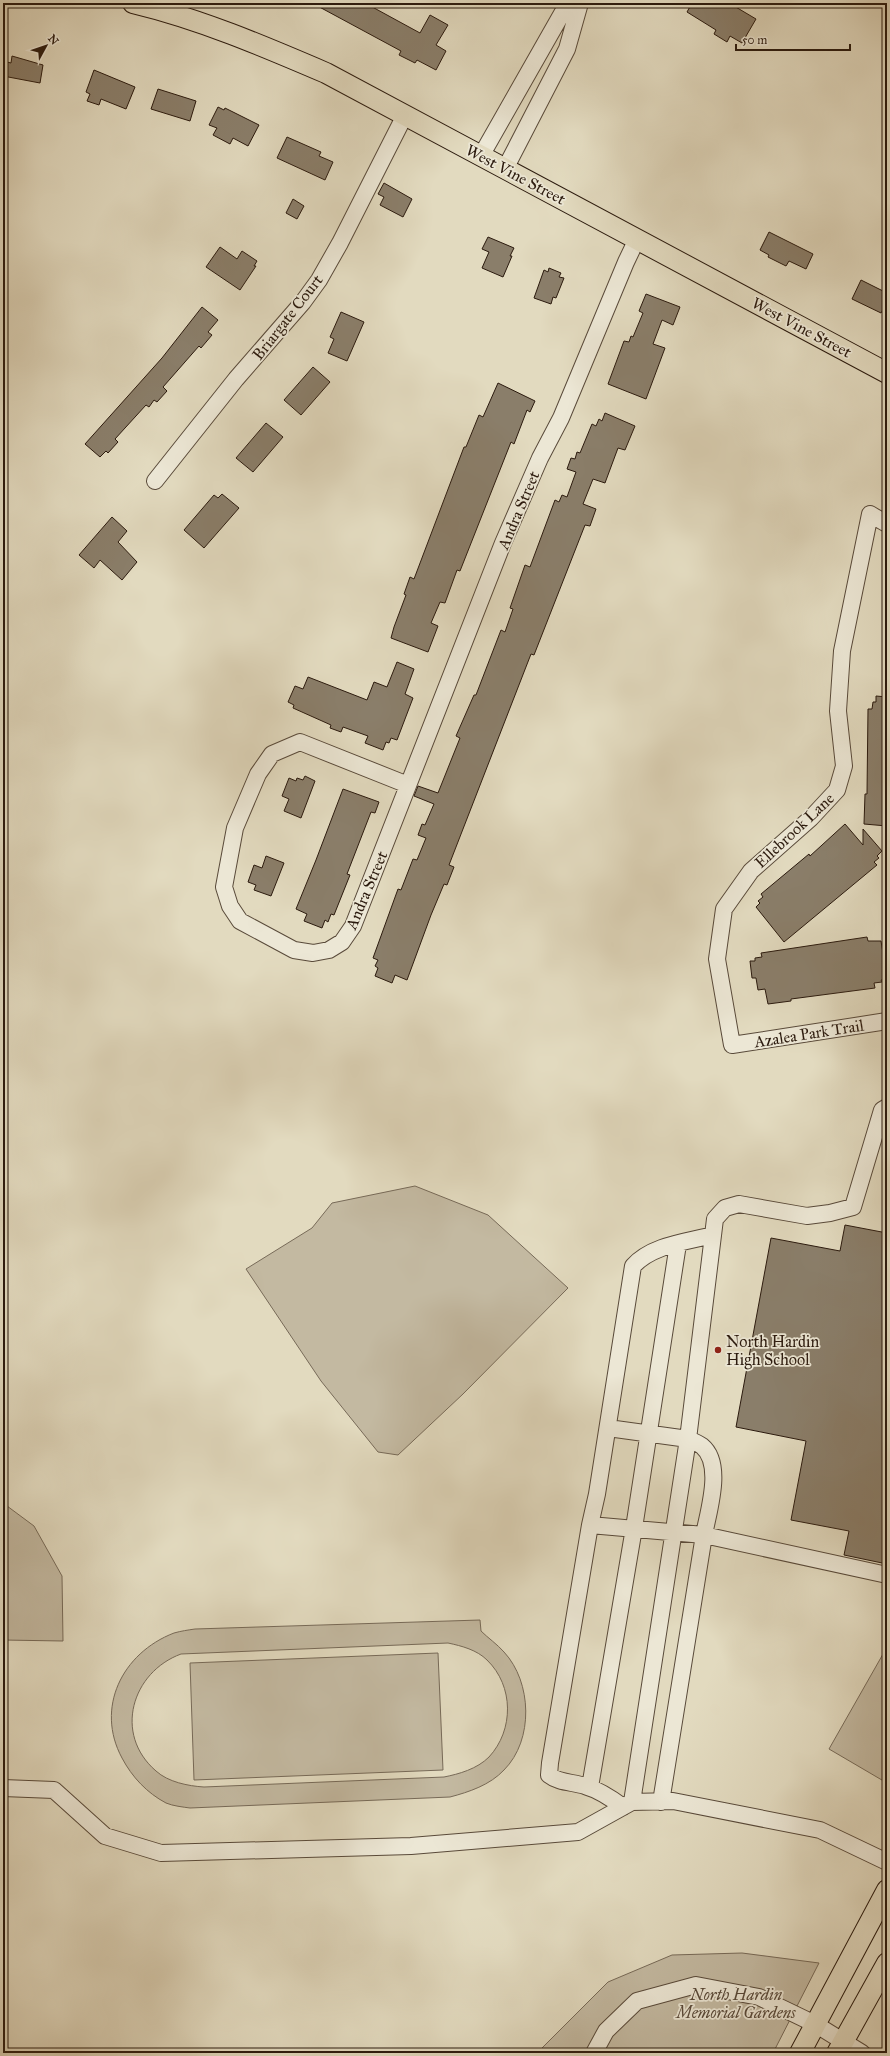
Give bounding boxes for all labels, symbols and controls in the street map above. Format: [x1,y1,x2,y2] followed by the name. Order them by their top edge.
[26,26,66,66] north arrow
[736,26,850,52] scale bar
[45,32,62,48] text: N
[742,33,767,47] text: 50 m
[463,140,569,209] street label: West Vine Street
[248,271,328,364] street label: Briargate Court
[749,293,855,362] street label: West Vine Street
[493,468,544,553] street label: Andra Street
[751,789,838,872] street label: Ellebrook Lane
[341,848,392,933] street label: Andra Street
[752,1015,866,1052] street label: Azalea Park Trail
[726,1332,819,1370] place label: North Hardin High School
[713,1345,723,1355] marker: North Hardin High School
[674,1985,796,2022] park label: North Hardin Memorial Gardens

